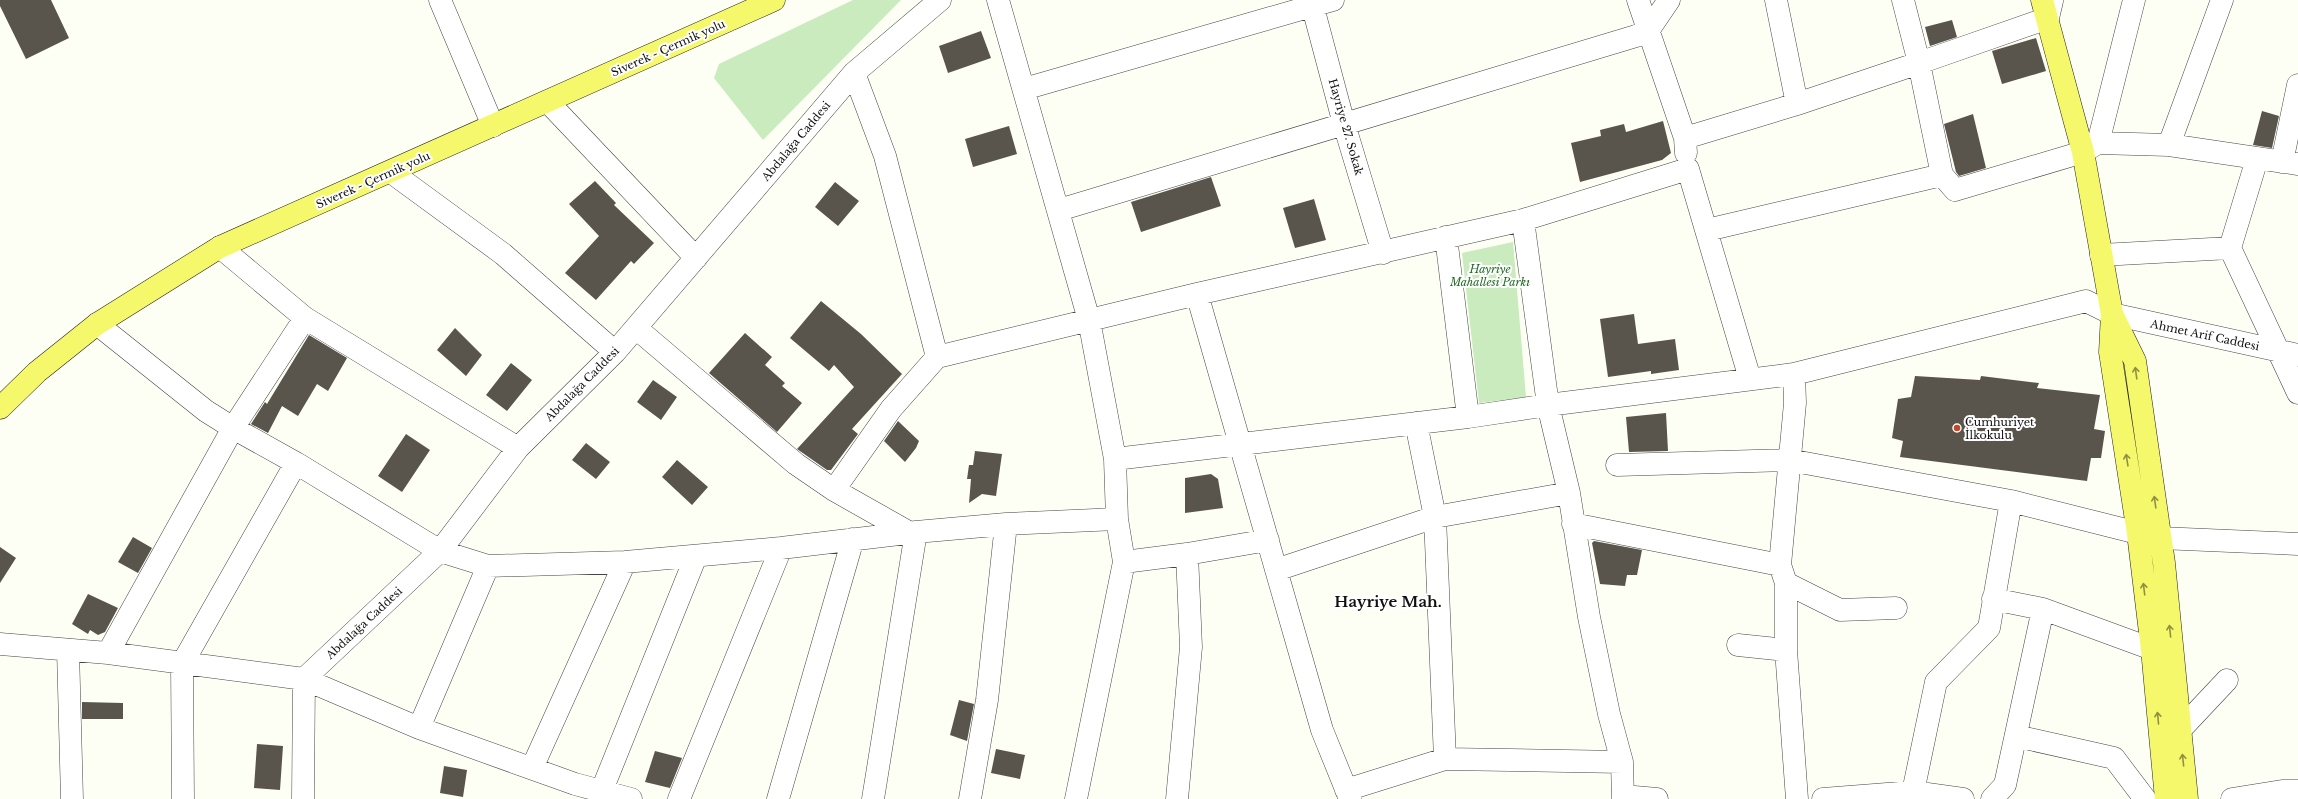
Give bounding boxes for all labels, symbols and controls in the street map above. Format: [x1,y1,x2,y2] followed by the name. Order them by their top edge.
[609,16,728,79] street label: Siverek - Çermik yolu
[1325,77,1367,177] street label: Hayriye 27. Sokak
[758,98,833,184] street label: Abdalağa Caddesi
[314,148,433,211] street label: Siverek - Çermik yolu
[1449,262,1530,289] park label: Hayriye Mahallesi Parkı
[2148,316,2261,353] street label: Ahmet Arif Caddesi
[541,344,622,425] street label: Abdalağa Caddesi
[2132,367,2140,380] one-way arrow
[1965,415,2035,442] place label: Cumhuriyet İlkokulu
[1952,423,1962,433] marker: Cumhuriyet İlkokulu
[2123,454,2131,467] one-way arrow
[2151,496,2159,509] one-way arrow
[2141,583,2148,596] one-way arrow
[322,584,405,663] street label: Abdalağa Caddesi
[1334,592,1442,611] district label: Hayriye Mah.
[2167,625,2174,638] one-way arrow
[2155,712,2162,725] one-way arrow
[2179,754,2187,767] one-way arrow

